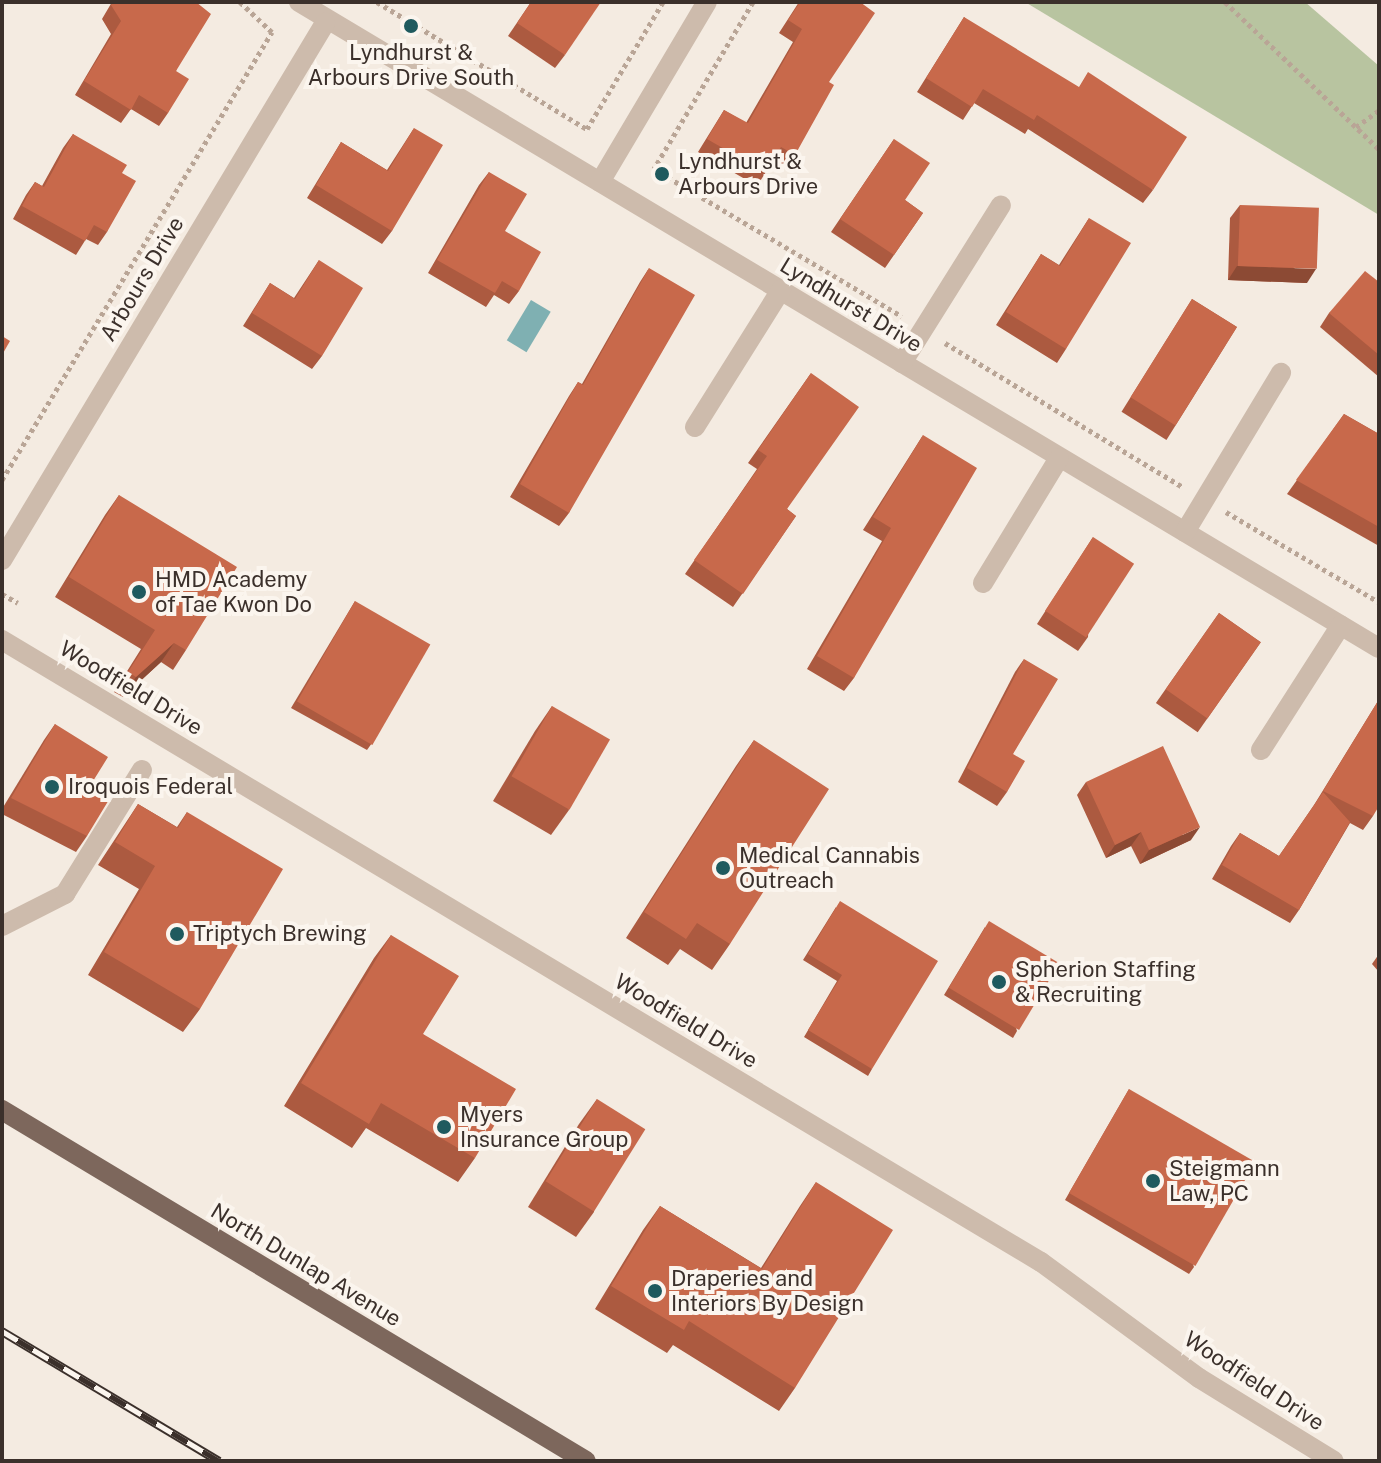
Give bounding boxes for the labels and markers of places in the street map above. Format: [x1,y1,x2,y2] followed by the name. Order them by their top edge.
[402,17,420,35] marker: Lyndhurst & Arbours Drive South
[308,39,514,90] place label: Lyndhurst & Arbours Drive South
[678,148,818,200] place label: Lyndhurst & Arbours Drive
[653,165,671,183] marker: Lyndhurst & Arbours Drive
[155,566,312,618] place label: HMD Academy of Tae Kwon Do
[130,583,148,601] marker: HMD Academy of Tae Kwon Do
[68,774,233,800] place label: Iroquois Federal
[43,778,61,796] marker: Iroquois Federal
[739,842,920,894] place label: Medical Cannabis Outreach
[714,859,732,877] marker: Medical Cannabis Outreach
[193,921,367,947] place label: Triptych Brewing
[168,925,186,943] marker: Triptych Brewing
[1015,956,1196,1008] place label: Spherion Staffing & Recruiting
[990,973,1008,991] marker: Spherion Staffing & Recruiting
[460,1101,629,1152] place label: Myers Insurance Group
[435,1118,453,1136] marker: Myers Insurance Group
[1169,1155,1280,1206] place label: Steigmann Law, PC
[1144,1172,1162,1190] marker: Steigmann Law, PC
[671,1265,864,1316] place label: Draperies and Interiors By Design
[646,1282,664,1300] marker: Draperies and Interiors By Design

